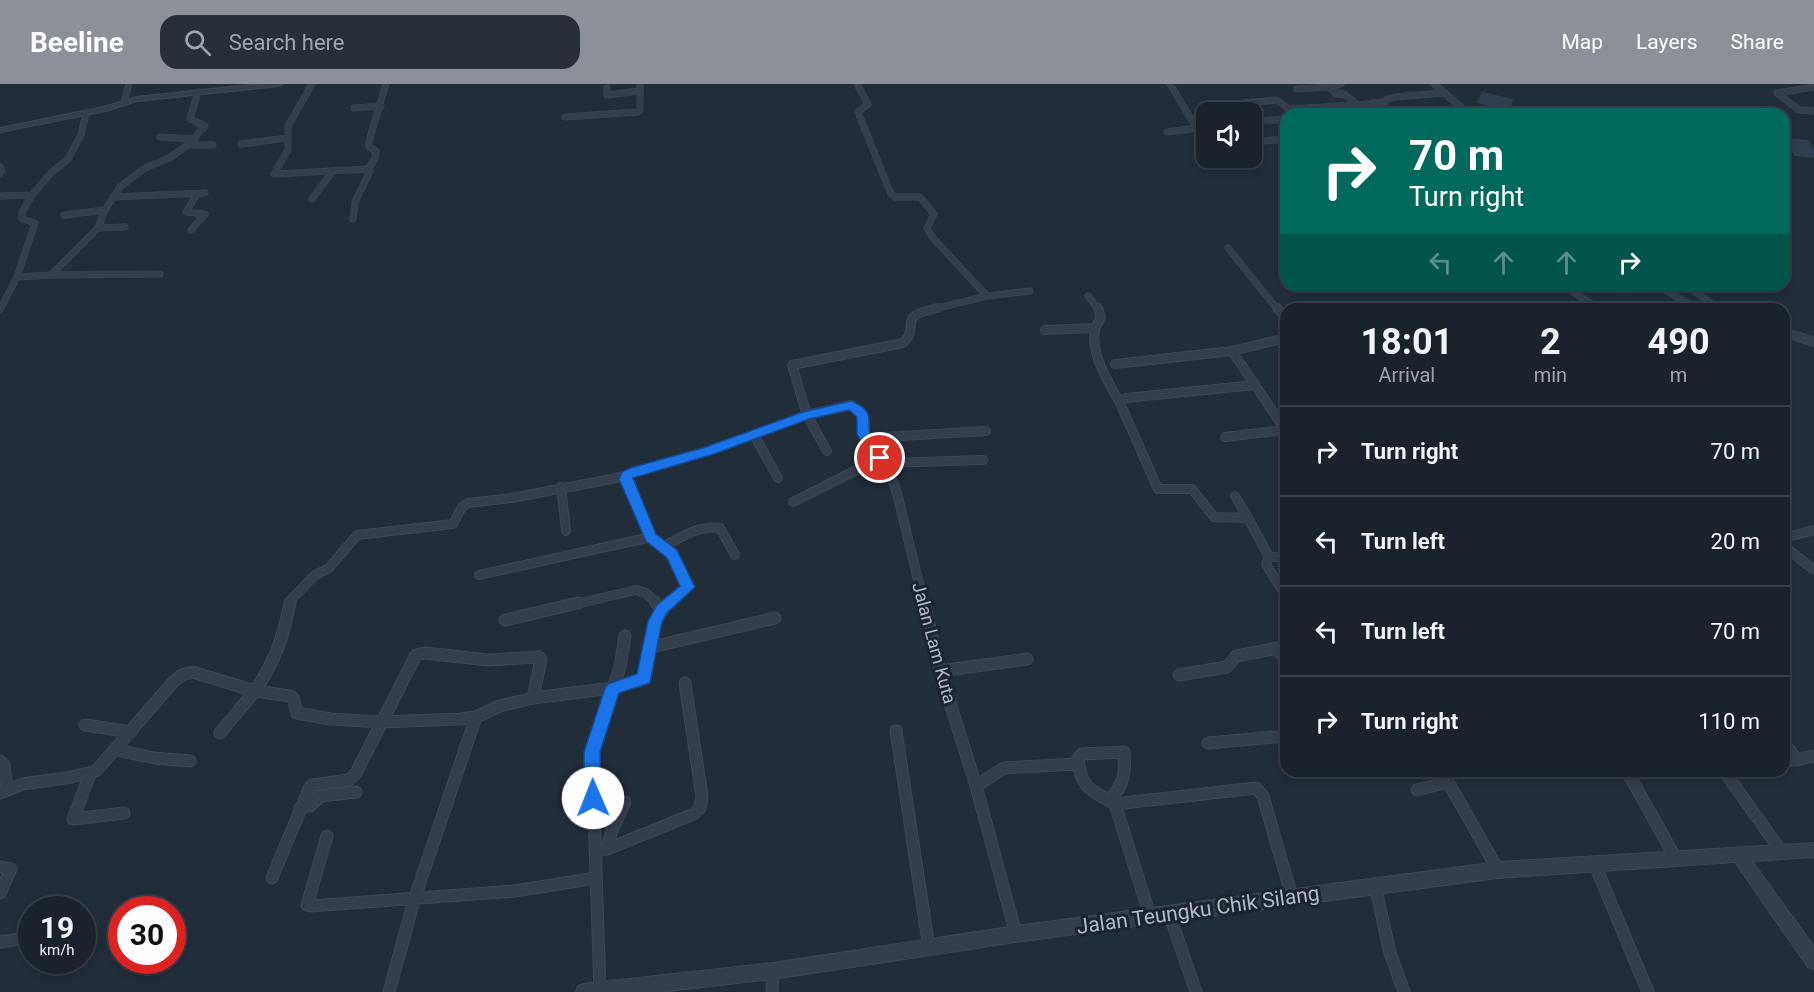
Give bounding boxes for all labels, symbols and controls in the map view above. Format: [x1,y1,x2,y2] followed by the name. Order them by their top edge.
[160,15,580,69] search box
[30,26,124,59] text: Beeline
[181,26,214,59] icon: search
[229,30,345,55] text: Search here
[1561,30,1603,54] text: Map
[1636,30,1697,54] text: Layers
[1730,30,1784,54] text: Share
[1196,102,1262,168] map controls
[1196,102,1262,168] button: sound
[1409,131,1504,180] text: 70 m
[1310,132,1388,210] icon: right
[1409,181,1524,213] text: Turn right
[1424,246,1457,279] icon: left
[1487,246,1520,279] icon: ahead
[1550,246,1583,279] icon: ahead
[1613,246,1646,279] icon: right
[1360,321,1453,363] text: 18:01
[1540,321,1561,363] text: 2
[1648,321,1710,363] text: 490
[1378,363,1435,387] text: Arrival
[1534,363,1567,387] text: min
[1670,363,1687,387] text: m
[854,432,905,483] pin
[1310,435,1343,468] icon: right
[1361,439,1458,464] text: Turn right
[1711,439,1760,464] text: 70 m
[863,441,896,474] icon: arrive
[1310,525,1343,558] icon: left
[1361,529,1445,554] text: Turn left
[1711,529,1760,554] text: 20 m
[908,580,961,706] street label: Jalan Lam Kuta
[1310,615,1343,648] icon: left
[1361,619,1445,644] text: Turn left
[1711,619,1760,644] text: 70 m
[1310,705,1343,738] icon: right
[1361,709,1458,734] text: Turn right
[1698,709,1760,734] text: 110 m
[561,766,625,830] position arrow
[1075,881,1321,939] street label: Jalan Teungku Chik Silang
[108,896,186,974] speed limit sign: 30
[40,910,74,945] text: 19
[39,941,75,959] text: km/h

